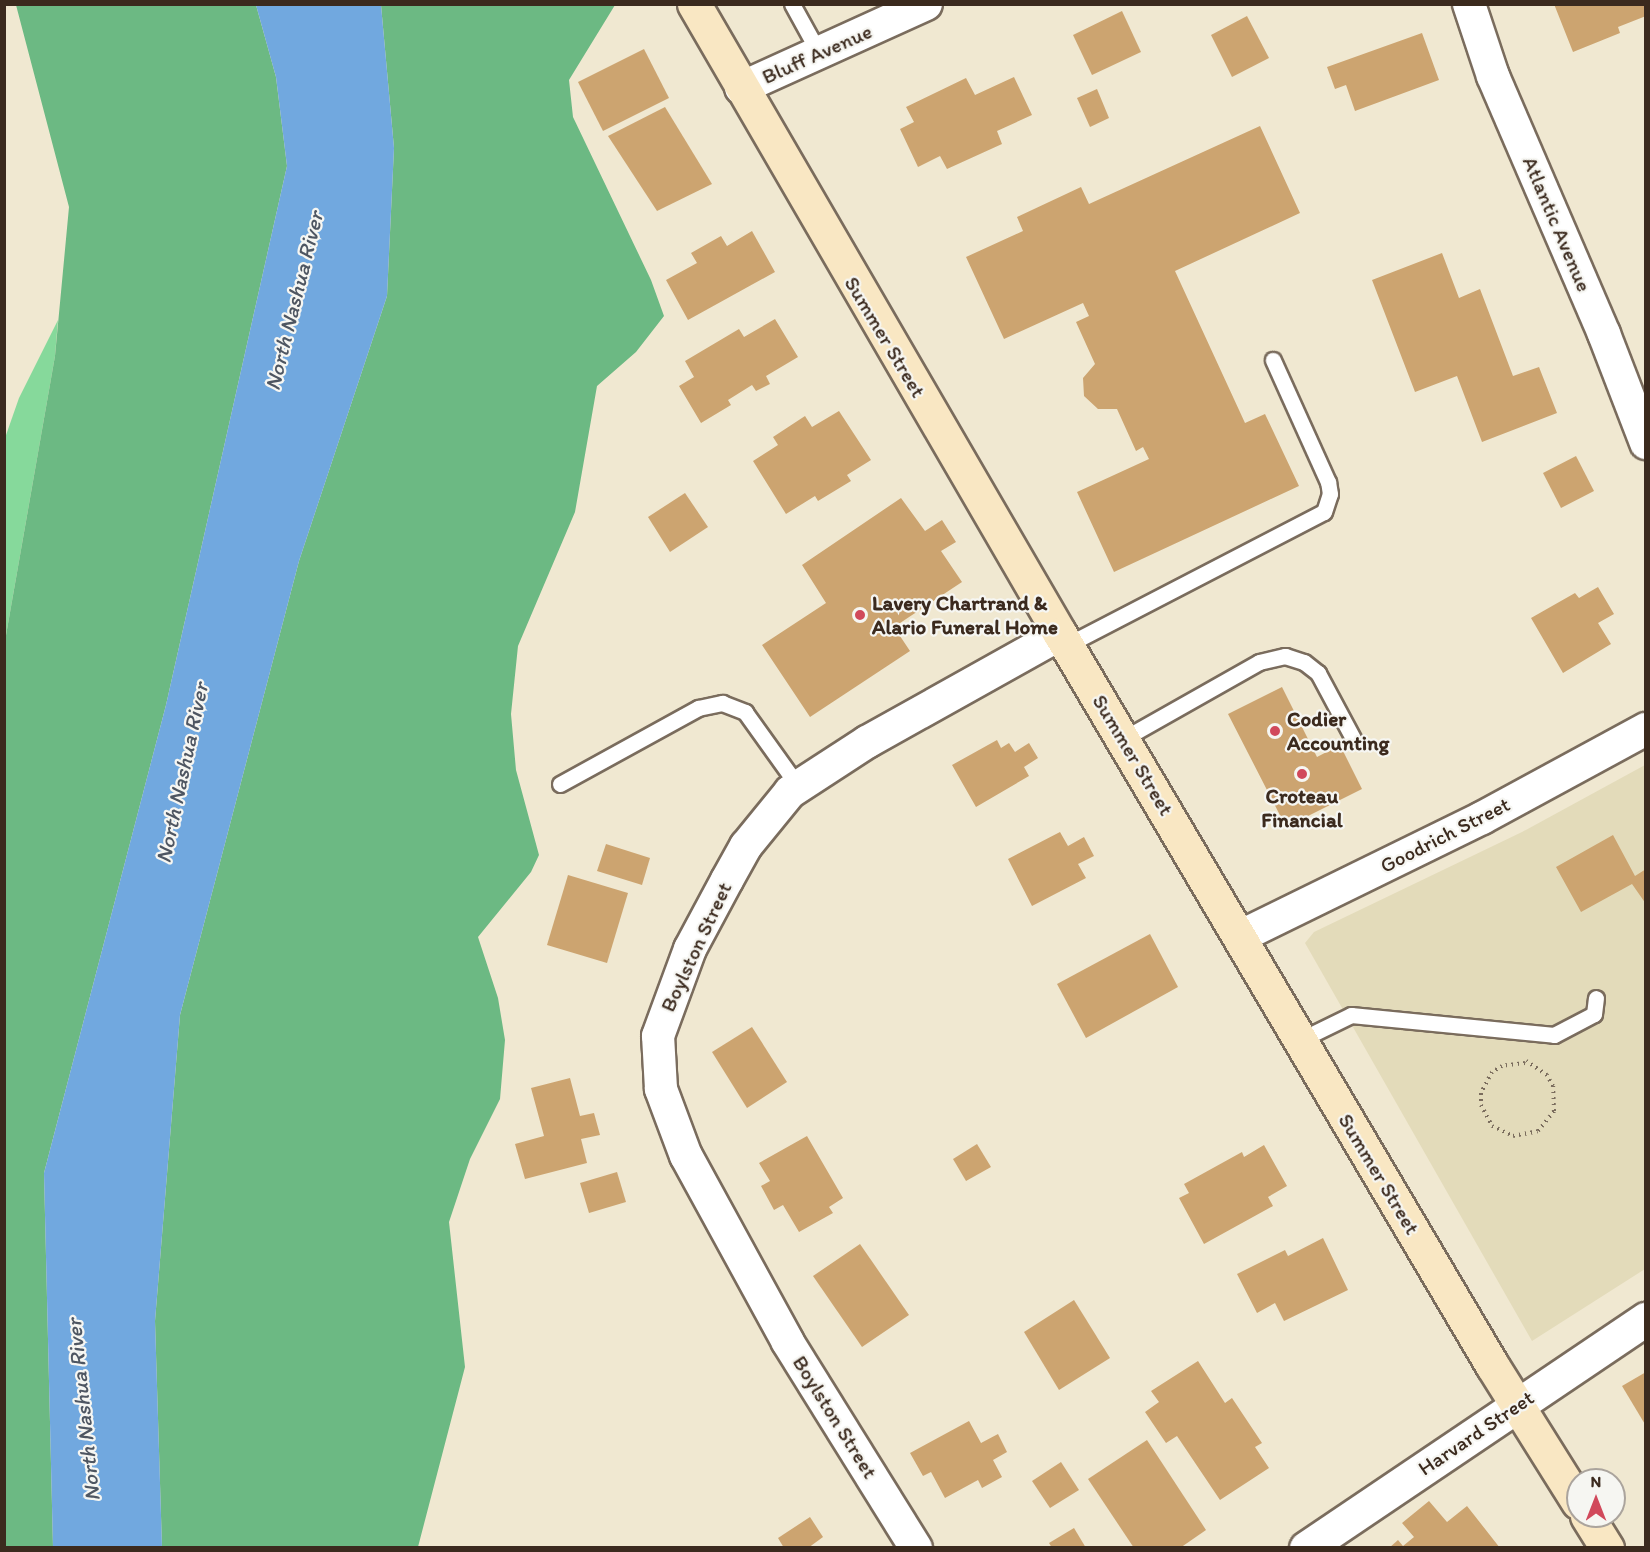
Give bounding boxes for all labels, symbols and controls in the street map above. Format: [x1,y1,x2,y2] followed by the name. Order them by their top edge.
[759,19,875,89] street label: Bluff Avenue
[1517,153,1597,295] street label: Atlantic Avenue
[259,209,329,393] water label: North Nashua River
[839,272,931,402] street label: Summer Street
[872,590,1057,640] place label: Lavery Chartrand & Alario Funeral Home
[853,608,867,622] marker: Lavery Chartrand & Alario Funeral Home
[150,681,214,865] water label: North Nashua River
[1087,690,1179,820] street label: Summer Street
[1287,706,1389,756] place label: Codier Accounting
[1268,724,1282,738] marker: Codier Accounting
[1295,767,1309,781] marker: Croteau Financial
[1261,783,1343,833] place label: Croteau Financial
[1376,792,1514,878] street label: Goodrich Street
[655,878,737,1016] street label: Boylston Street
[1333,1109,1425,1239] street label: Summer Street
[60,1317,106,1503] water label: North Nashua River
[787,1351,883,1483] street label: Boylston Street
[1413,1385,1539,1481] street label: Harvard Street
[1566,1468,1626,1528] north arrow
[1591,1472,1601,1491] text: N

